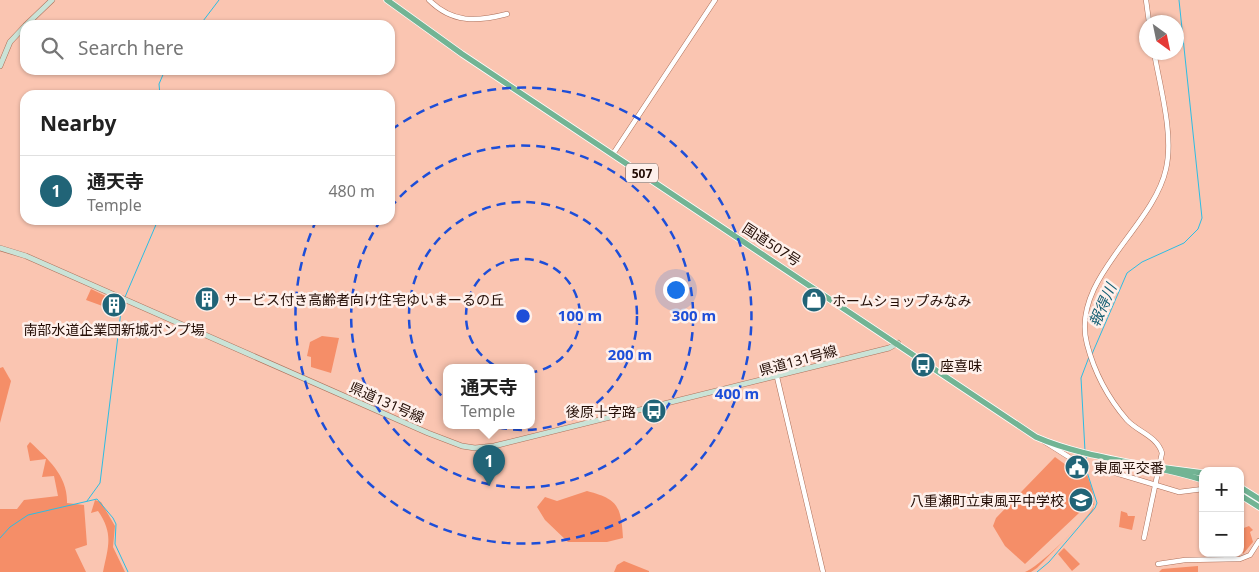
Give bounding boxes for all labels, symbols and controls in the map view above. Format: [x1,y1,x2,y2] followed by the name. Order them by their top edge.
[1139,15,1184,60] north arrow
[20,20,395,75] search box
[38,34,66,62] icon: search
[78,35,184,61] text: Search here
[40,109,116,137] text: Nearby
[626,164,658,182] road number: 507
[87,168,144,194] text: 通天寺
[51,180,61,202] text: 1
[328,180,375,202] text: 480 m
[87,194,142,216] text: Temple
[739,218,805,270] street label: 国道507号
[663,277,689,303] your location
[1084,279,1121,330] water label: 報得川
[194,286,220,312] building icon: サービス付き高齢者向け住宅ゆいまーるの丘
[801,287,827,313] shop icon: ホームショップみなみ
[224,290,504,309] place label: サービス付き高齢者向け住宅ゆいまーるの丘
[832,291,972,310] place label: ホームショップみなみ
[101,292,127,318] building icon: 南部水道企業団新城ポンプ場
[558,305,602,325] text: 100 m
[672,305,716,325] text: 300 m
[514,307,532,325] centre of rings
[23,320,205,339] place label: 南部水道企業団新城ポンプ場
[757,340,839,380] street label: 県道131号線
[608,344,652,364] text: 200 m
[910,352,936,378] bus stop icon: 座喜味
[940,356,982,375] place label: 座喜味
[443,364,535,429] popup
[460,374,518,400] text: 通天寺
[347,377,427,427] street label: 県道131号線
[715,383,759,403] text: 400 m
[641,398,667,424] bus stop icon: 後原十字路
[460,400,515,422] text: Temple
[566,402,636,421] place label: 後原十字路
[473,445,505,486] pin: 1
[1064,454,1090,480] public building icon: 東風平交番
[1094,458,1164,477] place label: 東風平交番
[1199,467,1244,557] map controls
[1199,467,1244,512] button: +
[1068,487,1094,513] school or university icon: 八重瀬町立東風平中学校
[910,491,1064,510] place label: 八重瀬町立東風平中学校
[1199,512,1244,557] button: −

